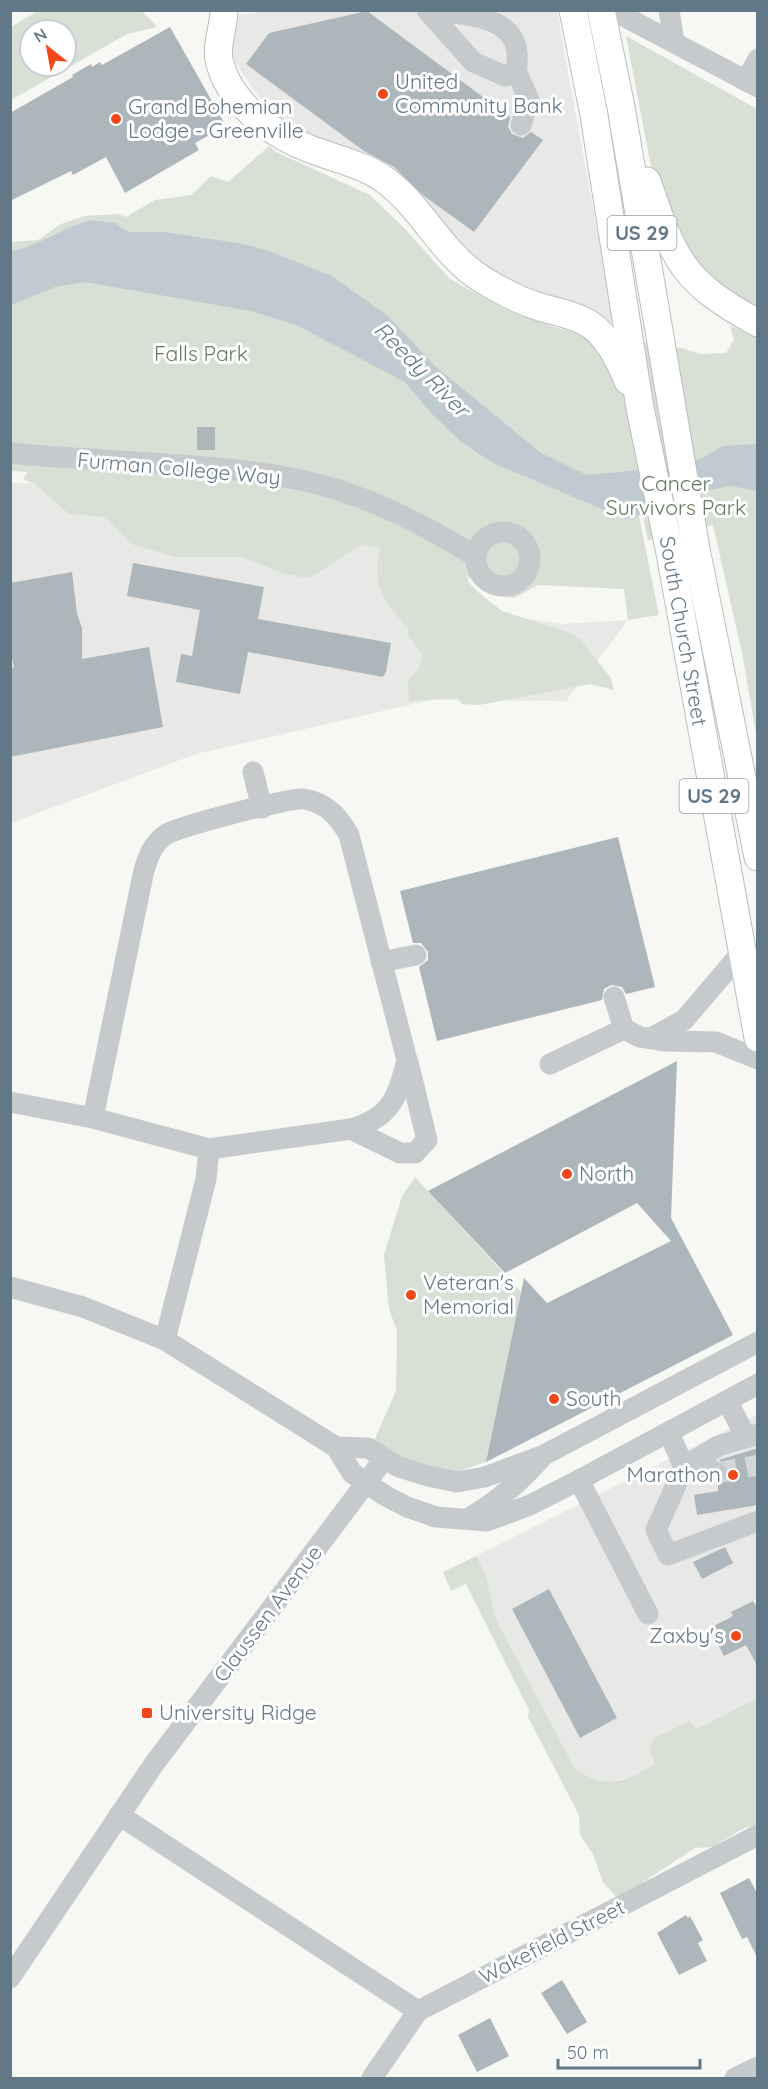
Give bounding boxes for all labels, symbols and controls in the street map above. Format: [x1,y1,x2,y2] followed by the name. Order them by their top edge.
[18,18,78,78] north arrow
[30,24,50,47] text: N
[395,68,563,118] place label: United Community Bank
[376,87,390,101] marker: United Community Bank
[128,93,304,143] place label: Grand Bohemian Lodge - Greenville
[109,112,123,126] marker: Grand Bohemian Lodge - Greenville
[608,216,676,250] road number: US 29
[369,316,477,424] water label: Reedy River
[154,340,248,366] park label: Falls Park
[76,446,282,490] street label: Furman College Way
[606,470,746,520] park label: Cancer Survivors Park
[654,534,713,728] street label: South Church Street
[680,779,748,813] road number: US 29
[579,1160,634,1186] place label: North
[560,1167,574,1181] marker: North
[423,1269,514,1319] place label: Veteran's Memorial
[404,1288,418,1302] marker: Veteran's Memorial
[566,1385,621,1411] place label: South
[547,1392,561,1406] marker: South
[626,1461,721,1487] place label: Marathon
[726,1468,740,1482] marker: Marathon
[207,1540,327,1687] street label: Claussen Avenue
[649,1622,724,1648] place label: Zaxby's
[729,1629,743,1643] marker: Zaxby's
[159,1699,317,1725] place label: University Ridge
[140,1706,154,1720] marker: University Ridge
[474,1893,629,1989] street label: Wakefield Street
[558,2032,700,2070] scale bar
[567,2041,609,2064] text: 50 m

